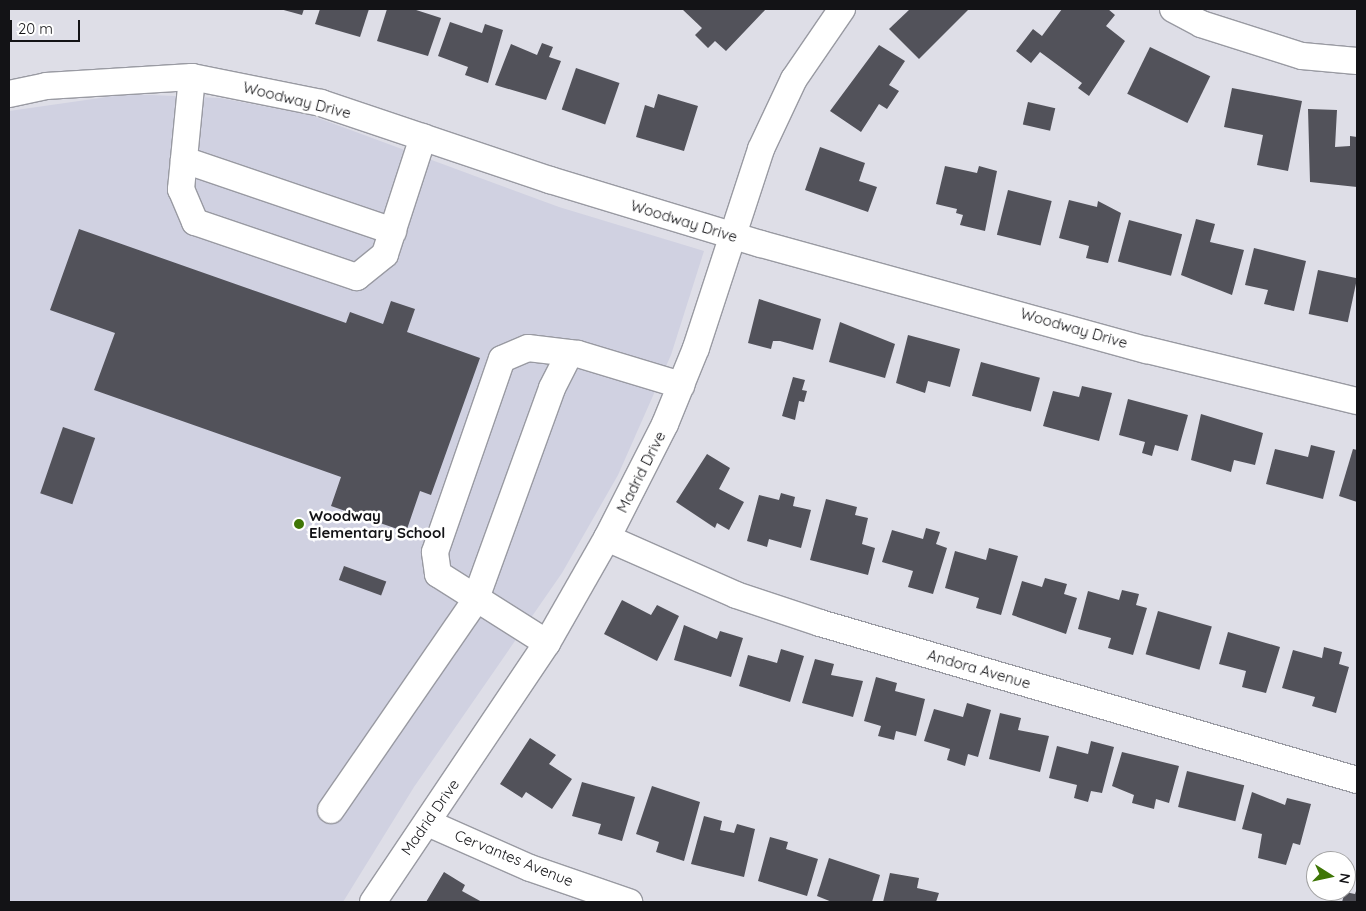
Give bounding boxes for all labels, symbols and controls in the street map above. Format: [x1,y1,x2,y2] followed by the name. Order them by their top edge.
[12,10,82,42] scale bar
[18,19,53,38] text: 20 m
[241,78,353,122] street label: Woodway Drive
[628,196,740,246] street label: Woodway Drive
[1018,304,1130,352] street label: Woodway Drive
[613,428,669,516] street label: Madrid Drive
[309,506,445,541] place label: Woodway Elementary School
[293,518,305,530] marker: Woodway Elementary School
[925,646,1033,692] street label: Andora Avenue
[397,775,463,859] street label: Madrid Drive
[452,826,576,890] street label: Cervantes Avenue
[1306,851,1356,901] north arrow
[1335,872,1355,885] text: N

